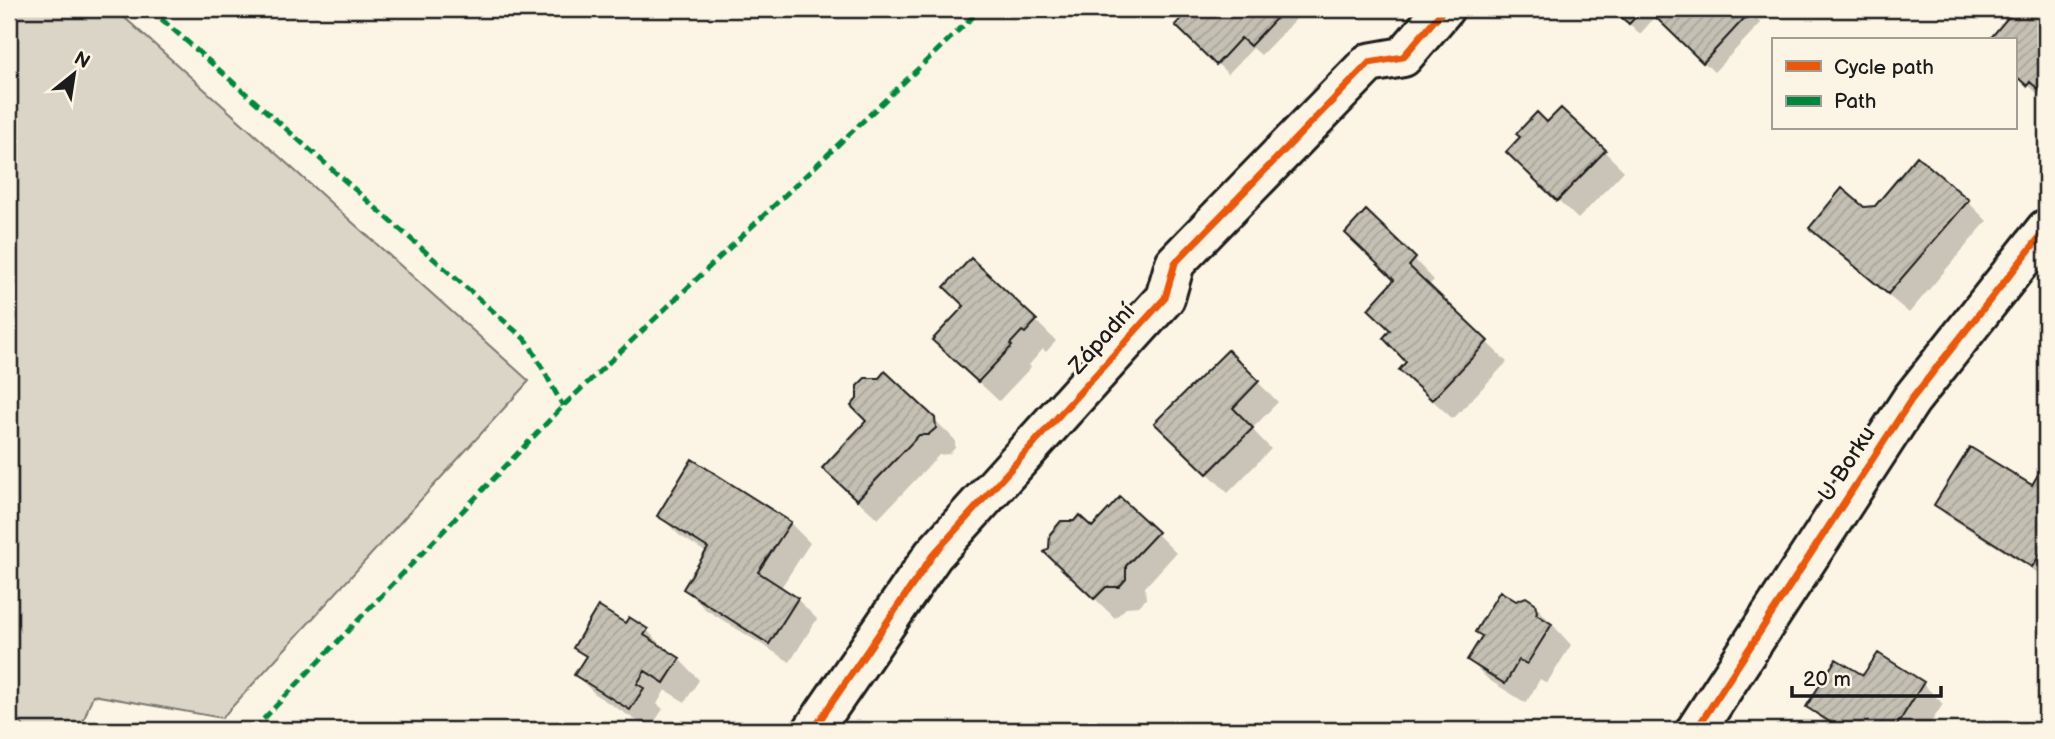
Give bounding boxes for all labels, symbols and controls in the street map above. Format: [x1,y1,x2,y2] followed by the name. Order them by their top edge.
[38,38,108,108] north arrow
[1772,38,2016,130] legend
[70,47,94,74] text: N
[1834,55,1934,80] text: Cycle path
[1834,89,1876,114] text: Path
[1062,298,1141,381] street label: Západní
[1812,421,1882,507] street label: U Borku
[1792,655,1941,699] scale bar
[1803,667,1851,692] text: 20 m

